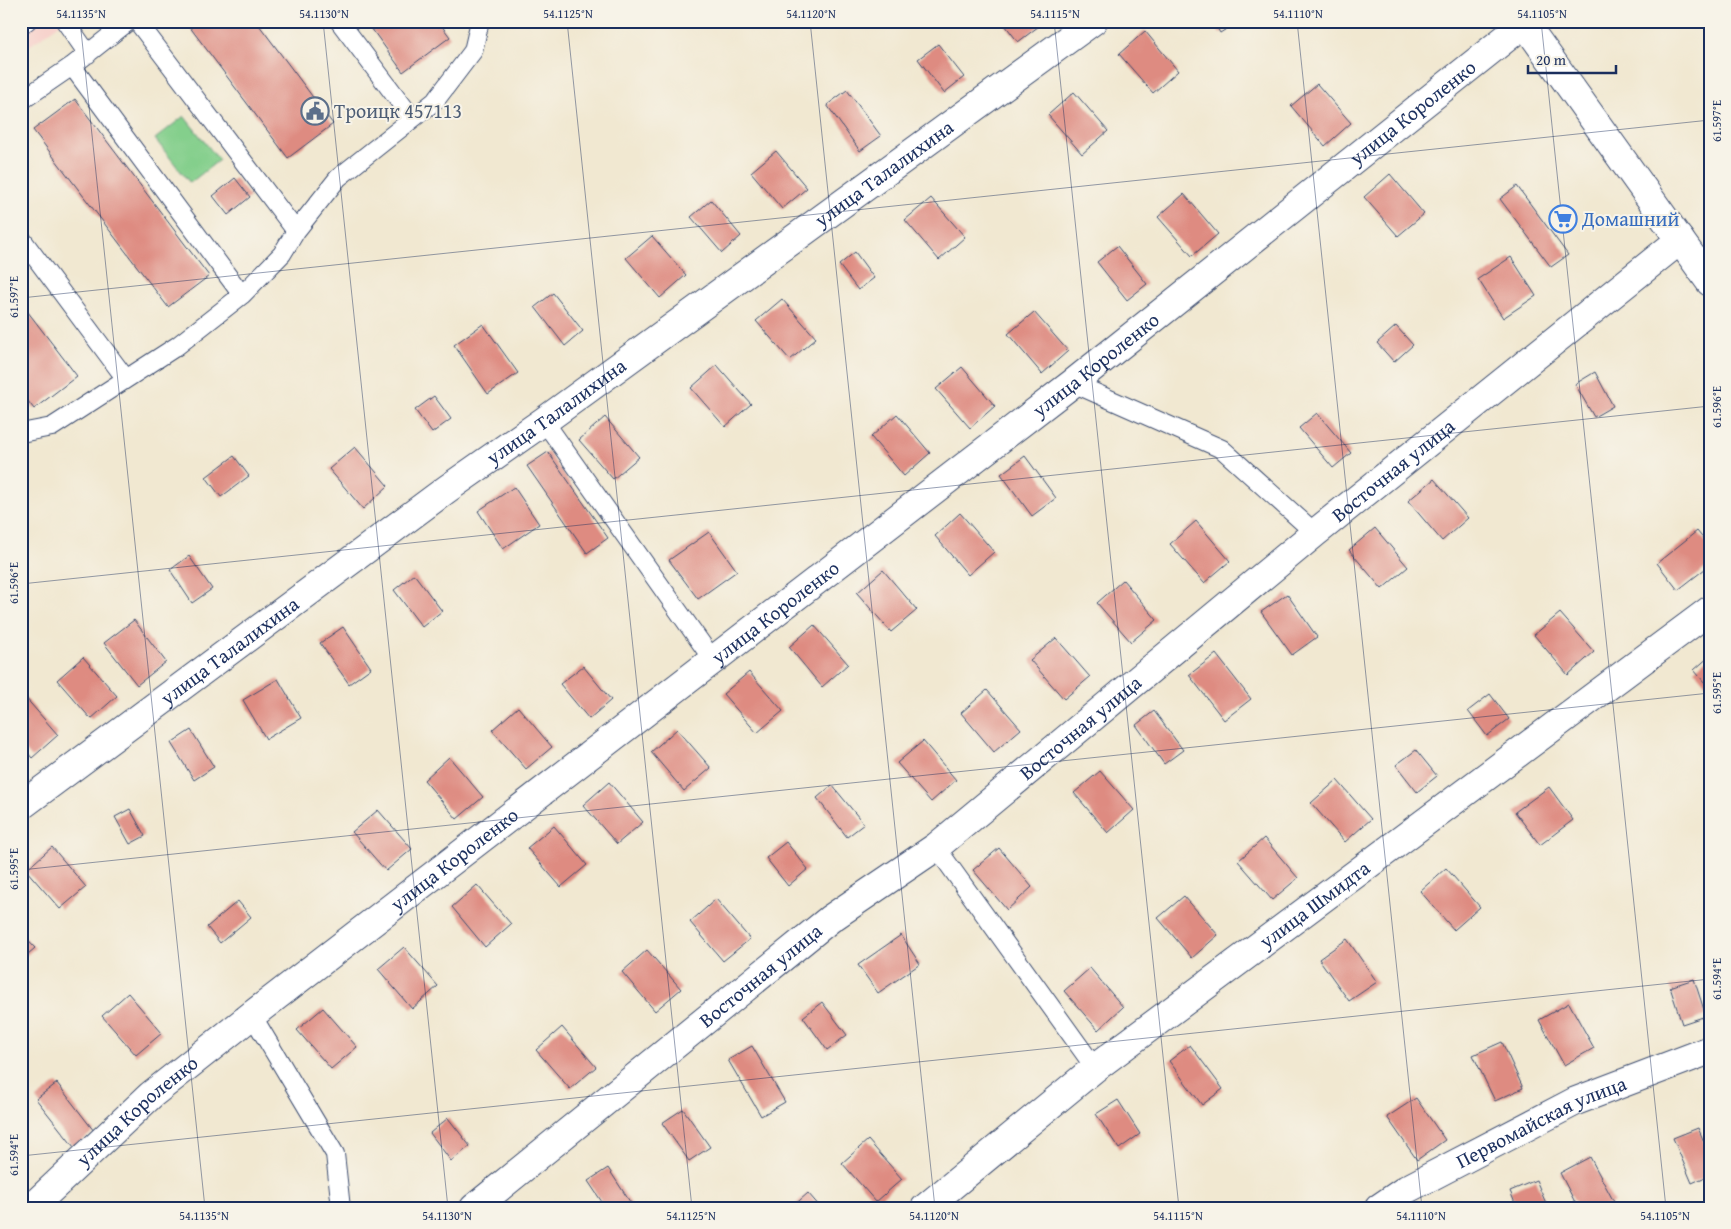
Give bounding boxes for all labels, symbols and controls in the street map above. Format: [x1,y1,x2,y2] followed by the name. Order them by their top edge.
[56,5,106,22] text: 54.1135°N
[299,5,349,22] text: 54.1130°N
[543,5,593,22] text: 54.1125°N
[786,5,836,22] text: 54.1120°N
[1030,5,1080,22] text: 54.1115°N
[1273,5,1323,22] text: 54.1110°N
[1517,5,1567,22] text: 54.1105°N
[1528,42,1616,74] scale bar
[1536,49,1567,70] text: 20 m
[1342,53,1482,172] street label: улица Короленко
[300,96,330,126] public building icon: Троицк 457113
[334,96,462,125] place label: Троицк 457113
[1708,100,1725,142] text: 61.597°E
[807,112,960,234] street label: улица Талалихина
[1548,204,1578,234] supermarket icon: Домашний
[1581,204,1679,233] place label: Домашний
[5,276,22,318] text: 61.597°E
[1025,305,1165,424] street label: улица Короленко
[479,351,632,472] street label: улица Талалихина
[1708,386,1725,428] text: 61.596°E
[1325,411,1461,528] street label: Восточная улица
[704,553,845,671] street label: улица Короленко
[5,562,22,604] text: 61.596°E
[153,589,305,712] street label: улица Талалихина
[1013,668,1148,786] street label: Восточная улица
[1708,672,1725,714] text: 61.595°E
[383,800,524,918] street label: улица Короленко
[5,848,22,890] text: 61.595°E
[1252,853,1376,956] street label: улица Шмидта
[693,916,828,1034] street label: Восточная улица
[1708,958,1725,1000] text: 61.594°E
[69,1048,204,1173] street label: улица Короленко
[1451,1068,1631,1175] street label: Первомайская улица
[5,1134,22,1176] text: 61.594°E
[179,1207,229,1224] text: 54.1135°N
[422,1207,472,1224] text: 54.1130°N
[666,1207,716,1224] text: 54.1125°N
[909,1207,959,1224] text: 54.1120°N
[1153,1207,1203,1224] text: 54.1115°N
[1396,1207,1446,1224] text: 54.1110°N
[1640,1207,1690,1224] text: 54.1105°N

